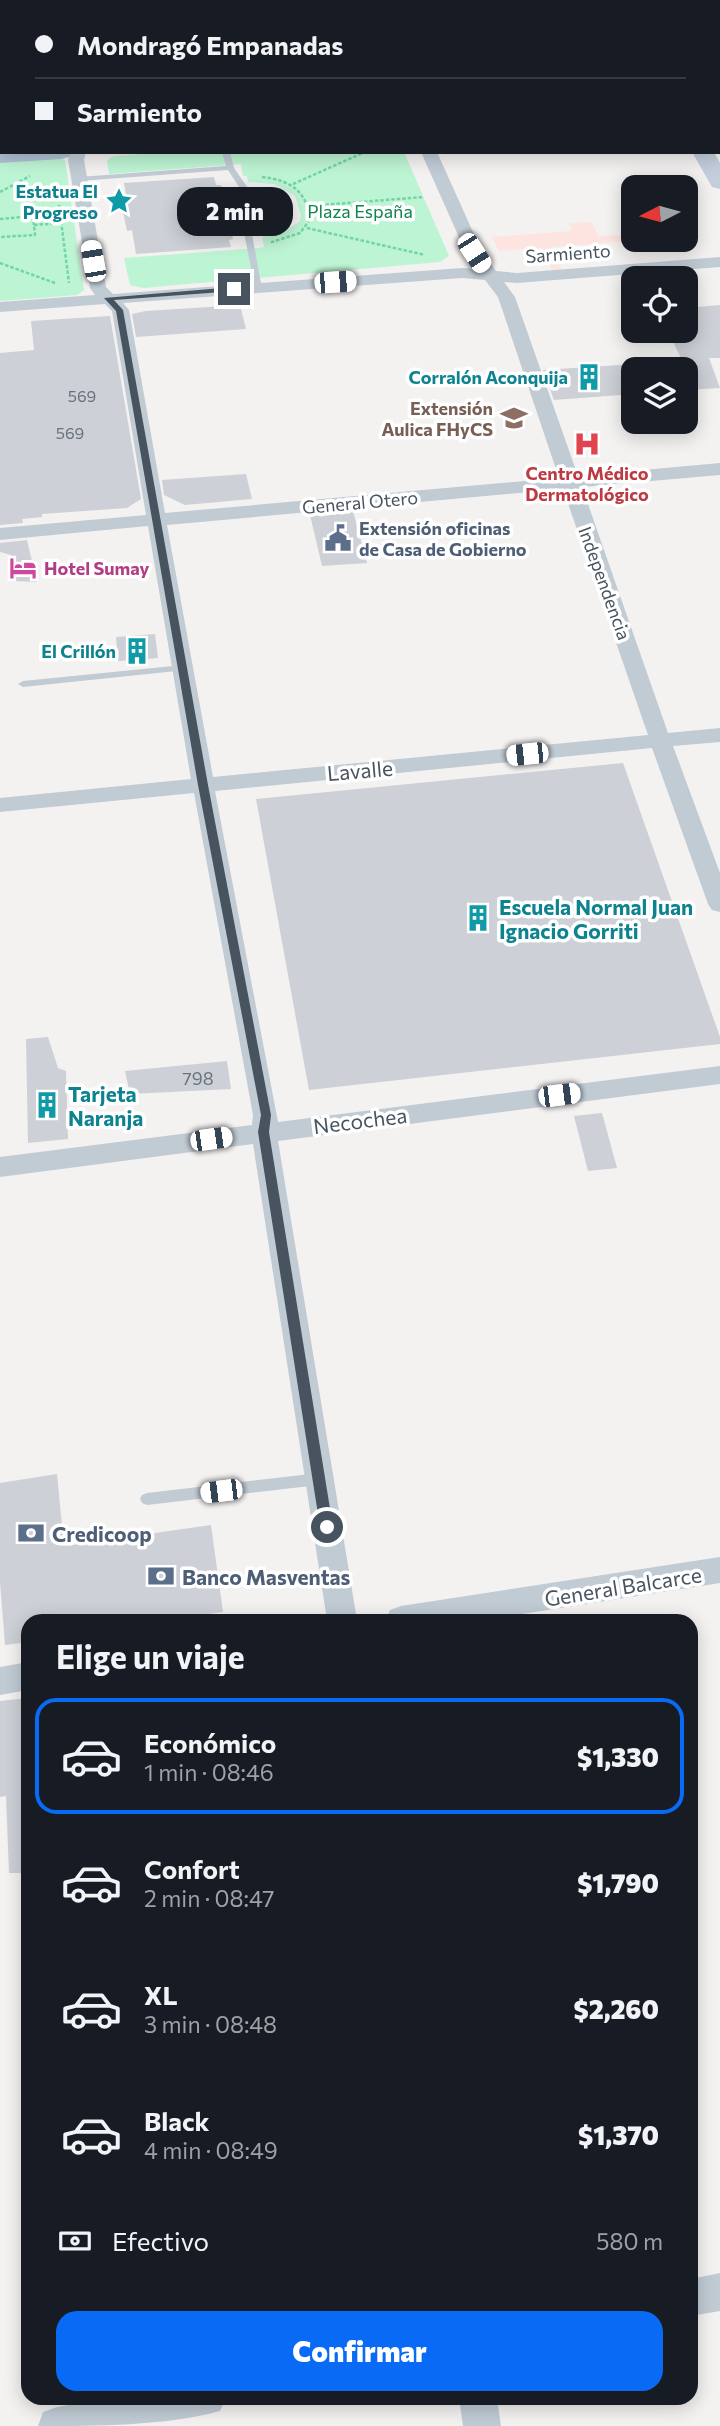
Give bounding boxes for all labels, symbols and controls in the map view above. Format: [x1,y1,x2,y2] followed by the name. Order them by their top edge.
[77,29,343,60] text: Mondragó Empanadas
[77,96,202,127] text: Sarmiento
[621,175,698,252] north arrow
[621,175,698,434] map controls
[16,180,98,223] place label: Estatua El Progreso
[104,186,134,216] place icon: Estatua El Progreso
[176,188,292,236] callout: 2 min
[206,197,264,225] text: 2 min
[307,200,413,222] park label: Plaza España
[454,230,495,276] car
[80,238,107,284] car
[525,239,611,267] street label: Sarmiento
[621,266,698,343] button: locate
[314,270,357,294] car
[218,273,250,305] route end
[621,357,698,434] button: layers
[574,362,604,392] building icon: Corralón Aconquija
[409,366,568,388] place label: Corralón Aconquija
[68,386,96,405] house number: 569
[382,397,493,440] place label: Extensión Aulica FHyCS
[499,403,529,433] school or university icon: Extensión Aulica FHyCS
[56,423,84,442] house number: 569
[572,429,602,459] hospital icon: Centro Médico Dermatológico
[525,462,649,505] place label: Centro Médico Dermatológico
[301,486,419,518] street label: General Otero
[359,517,527,560] place label: Extensión oficinas de Casa de Gobierno
[323,523,353,553] public building icon: Extensión oficinas de Casa de Gobierno
[574,523,636,643] street label: Independencia
[8,553,38,583] hotel icon: Hotel Sumay
[44,557,150,579] place label: Hotel Sumay
[122,636,152,666] building icon: El Crillón
[41,640,116,662] place label: El Crillón
[506,741,549,767] car
[326,755,394,785] street label: Lavalle
[499,894,693,943] place label: Escuela Normal Juan Ignacio Gorriti
[463,903,493,933] building icon: Escuela Normal Juan Ignacio Gorriti
[182,1067,214,1089] house number: 798
[68,1081,143,1130] place label: Tarjeta Naranja
[537,1082,582,1108] car
[32,1090,62,1120] building icon: Tarjeta Naranja
[312,1102,408,1138] street label: Necochea
[189,1126,234,1152] car
[199,1478,244,1504] car
[311,1511,343,1543] route start
[16,1518,46,1548] bank icon: Credicoop
[52,1521,152,1546] place label: Credicoop
[146,1561,176,1591] bank icon: Banco Masventas
[543,1561,703,1611] street label: General Balcarce
[182,1564,351,1589] place label: Banco Masventas
[56,1636,245,1676] text: Elige un viaje
[60,1725,123,1788] icon: car
[144,1727,276,1758] text: Económico
[577,1741,659,1772] text: $1,330
[144,1758,274,1786] text: 1 min · 08:46
[60,1851,123,1914] icon: car
[144,1853,240,1884] text: Confort
[577,1867,659,1898] text: $1,790
[144,1884,274,1912] text: 2 min · 08:47
[60,1977,123,2040] icon: car
[144,1979,178,2010] text: XL
[574,1993,659,2024] text: $2,260
[144,2010,277,2038] text: 3 min · 08:48
[60,2103,123,2166] icon: car
[144,2105,210,2136] text: Black
[578,2119,659,2150] text: $1,370
[144,2136,278,2164] text: 4 min · 08:49
[56,2222,94,2260] icon: cash
[112,2225,209,2256] text: Efectivo
[596,2227,663,2255] text: 580 m
[56,2311,663,2391] button: Confirmar

